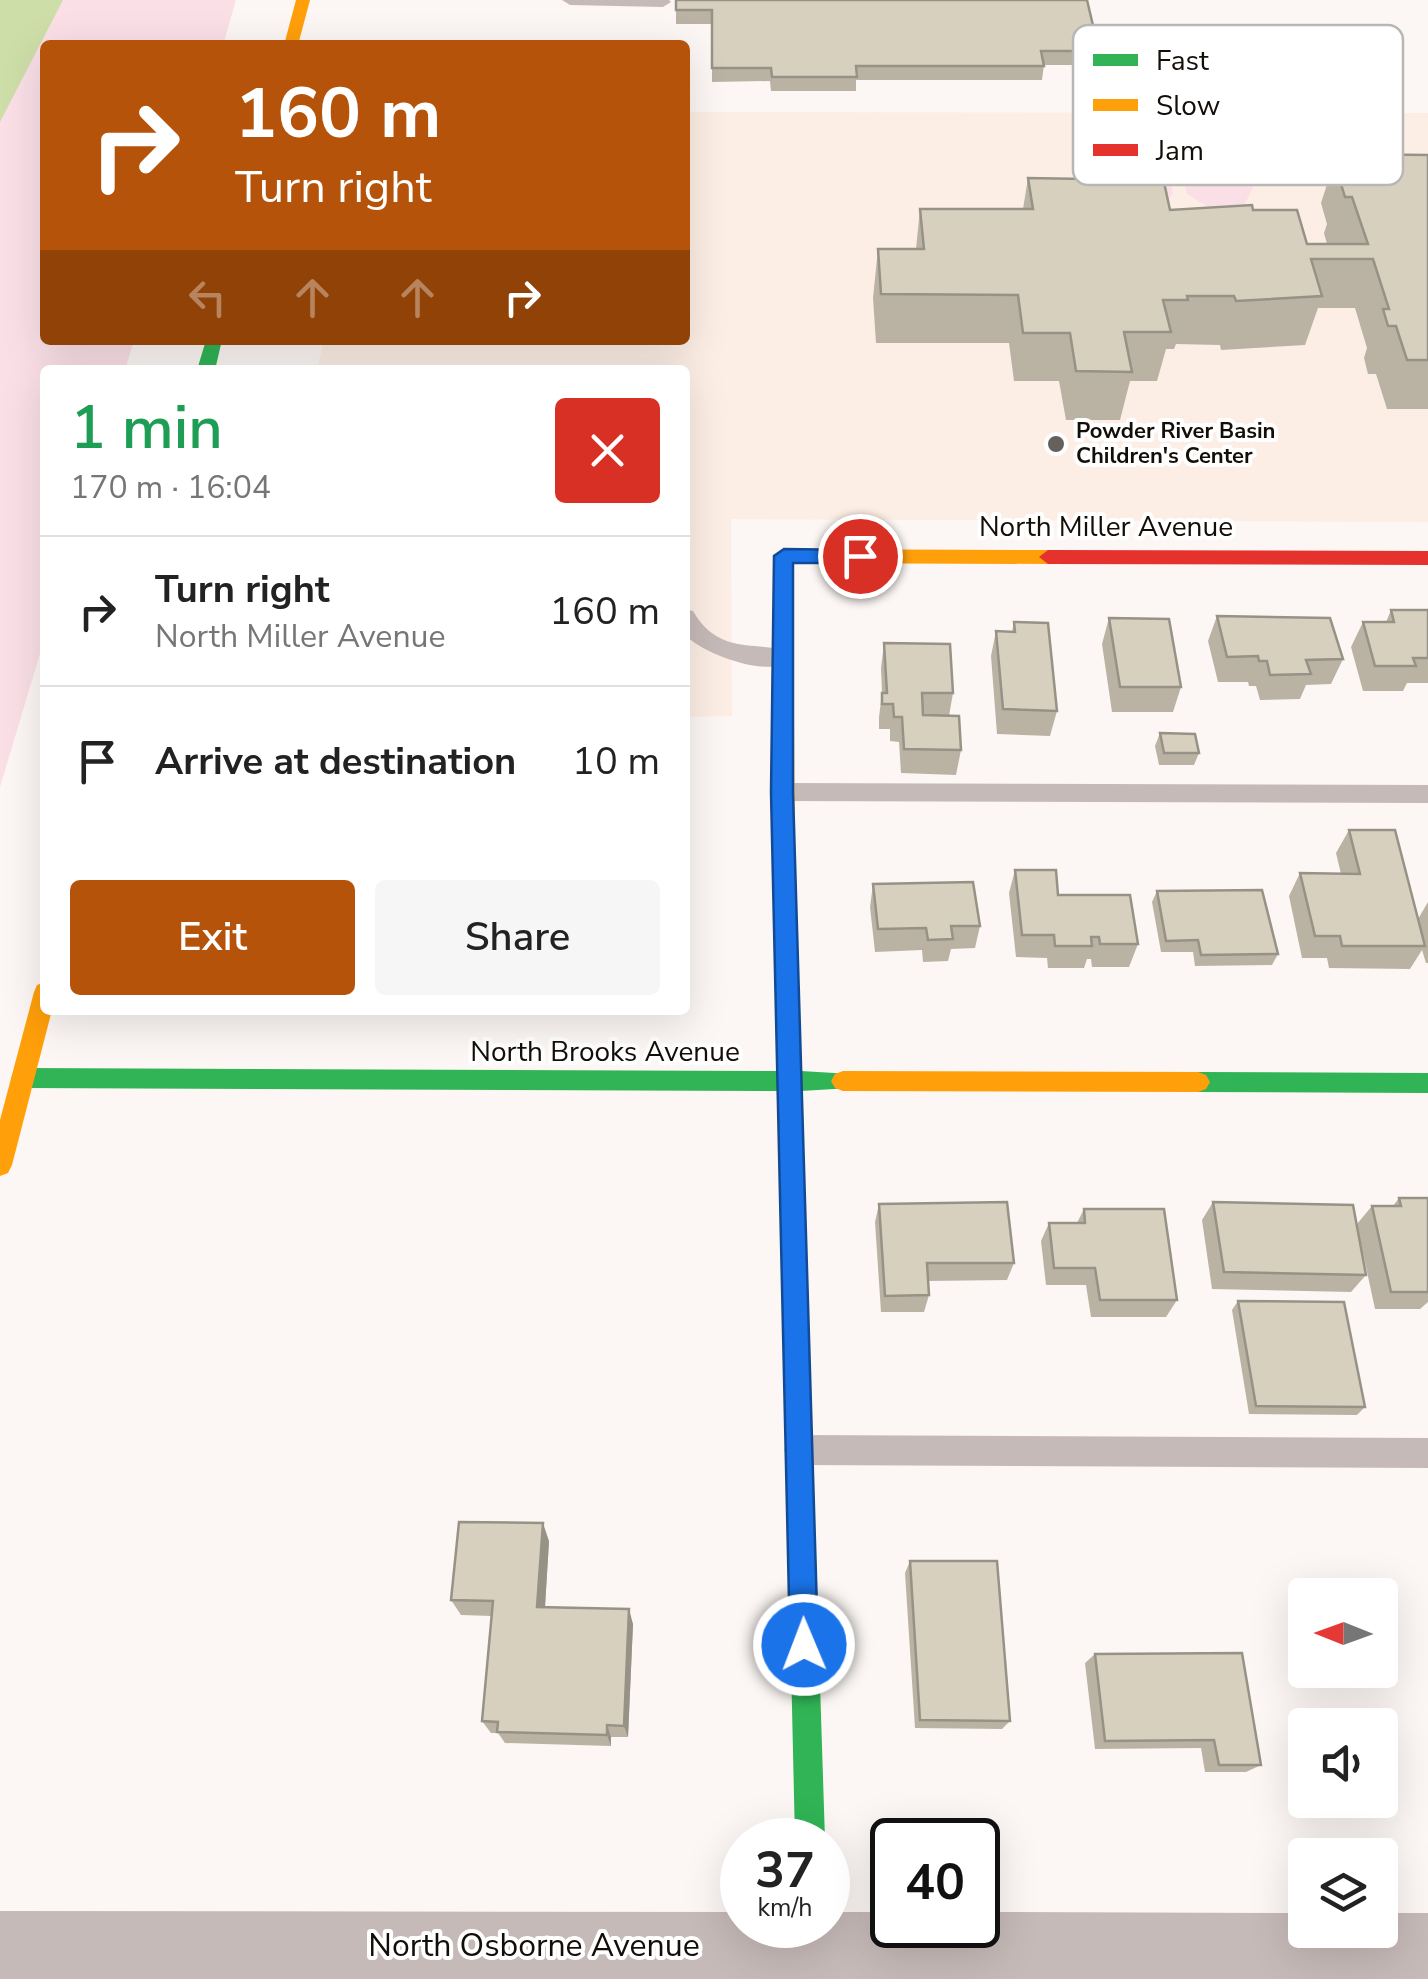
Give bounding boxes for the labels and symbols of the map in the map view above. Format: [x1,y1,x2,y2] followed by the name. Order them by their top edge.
[1073,25,1403,185] legend
[1156,42,1209,80] text: Fast
[1156,87,1220,125] text: Slow
[1155,132,1204,170] text: Jam
[1076,416,1275,471] place label: Powder River Basin Children's Center
[1045,433,1067,455] marker: Powder River Basin Children's Center
[979,508,1233,546] street label: North Miller Avenue
[818,514,903,599] pin
[470,1033,740,1071] street label: North Brooks Avenue
[1288,1578,1398,1688] north arrow
[752,1593,856,1697] position arrow
[870,1818,1000,1948] speed limit sign: 40
[368,1924,700,1967] street label: North Osborne Avenue

